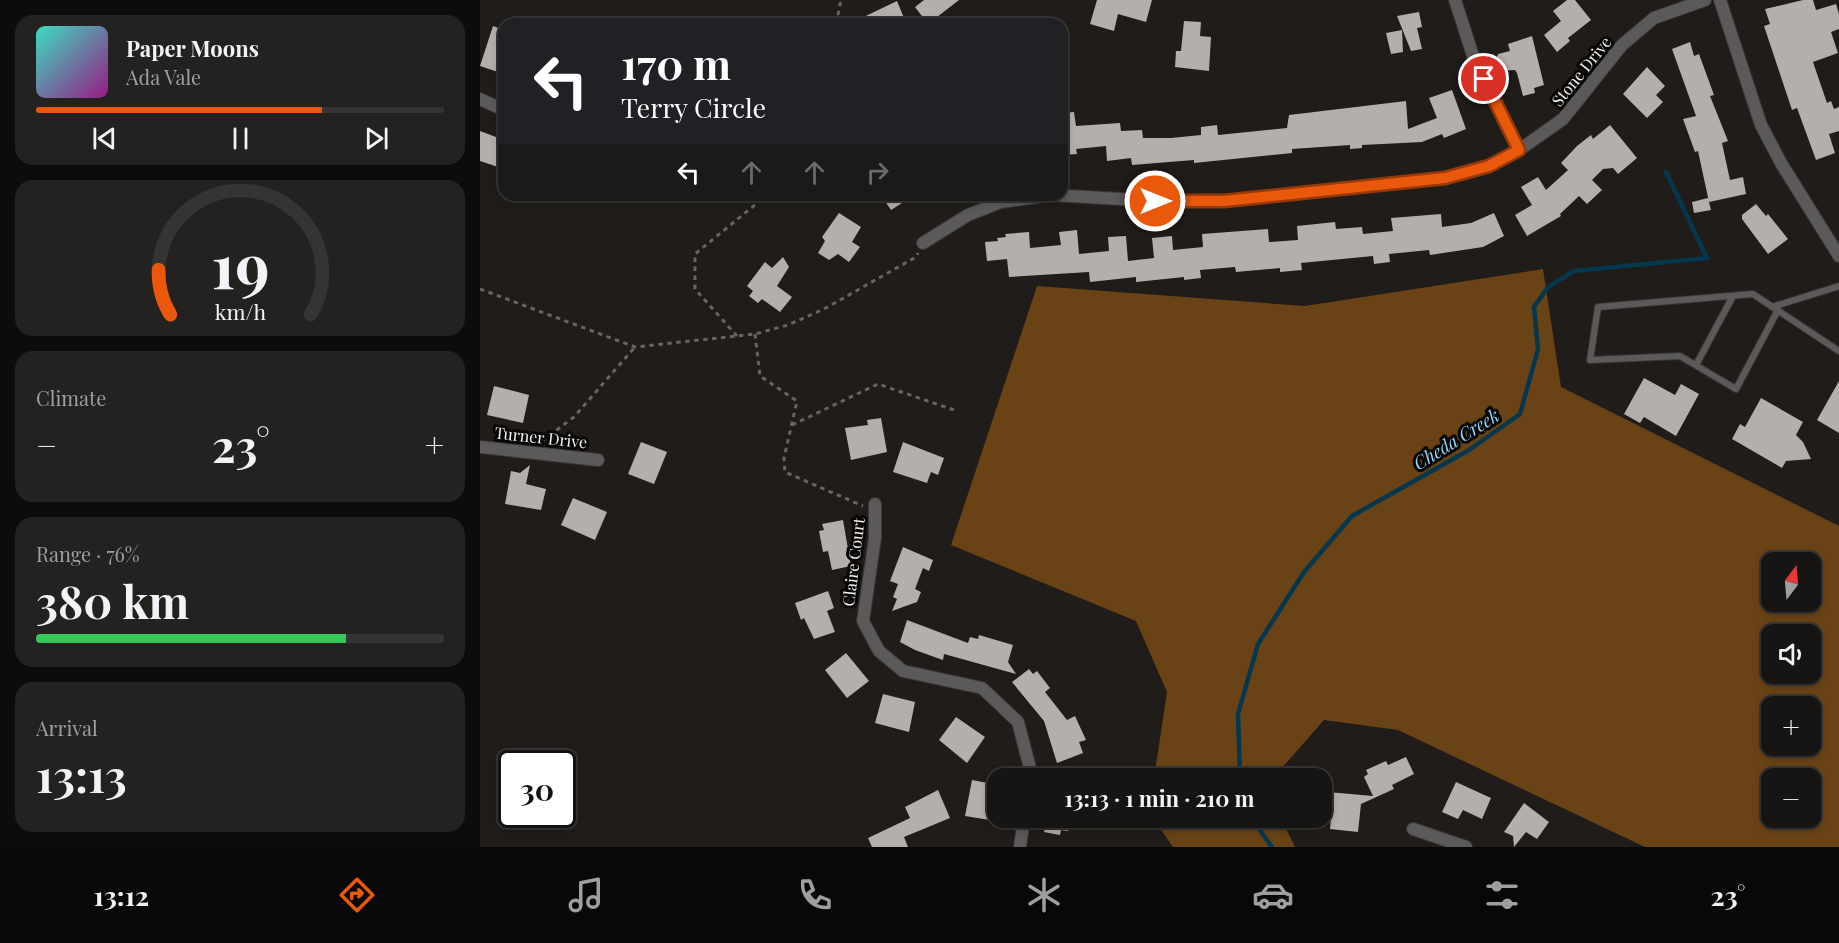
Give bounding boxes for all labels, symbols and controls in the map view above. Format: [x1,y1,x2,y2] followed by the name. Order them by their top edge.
[1546,32,1616,110] street label: Stone Drive
[126,33,259,63] text: Paper Moons
[621,35,731,91] text: 170 m
[522,42,600,120] icon: left
[1458,53,1509,104] pin
[1467,62,1500,95] icon: arrive
[126,63,201,90] text: Ada Vale
[621,89,766,125] text: Terry Circle
[88,122,121,155] icon: previous
[224,122,257,155] icon: pause
[360,122,393,155] icon: next
[672,156,705,189] icon: left
[735,156,768,189] icon: ahead
[798,156,831,189] icon: ahead
[861,156,894,189] icon: right
[1123,169,1187,233] position arrow
[211,221,269,305] text: 19
[214,298,266,326] text: km/h
[36,384,106,411] text: Climate
[1408,403,1504,475] water label: Cheda Creek
[212,414,270,474] text: 23°
[36,422,57,466] text: −
[425,422,444,466] text: +
[494,422,588,452] street label: Turner Drive
[837,516,869,607] street label: Claire Court
[36,540,140,567] text: Range · 76%
[1761,552,1821,612] north arrow
[1761,552,1821,828] map controls
[36,570,189,630] text: 380 km
[1761,624,1821,684] button: sound
[1761,696,1821,756] button: +
[36,714,98,741] text: Arrival
[36,744,127,804] text: 13:13
[498,750,576,828] speed limit sign: 30
[1761,768,1821,828] button: −
[1065,783,1254,813] text: 13:13 · 1 min · 210 m
[336,874,378,916] icon: directions
[565,874,607,916] icon: music
[794,874,836,916] icon: phone
[1023,874,1065,916] icon: climate
[1252,874,1294,916] icon: car
[1481,874,1523,916] icon: filters
[94,877,149,913] text: 13:12
[1710,877,1745,913] text: 23°

